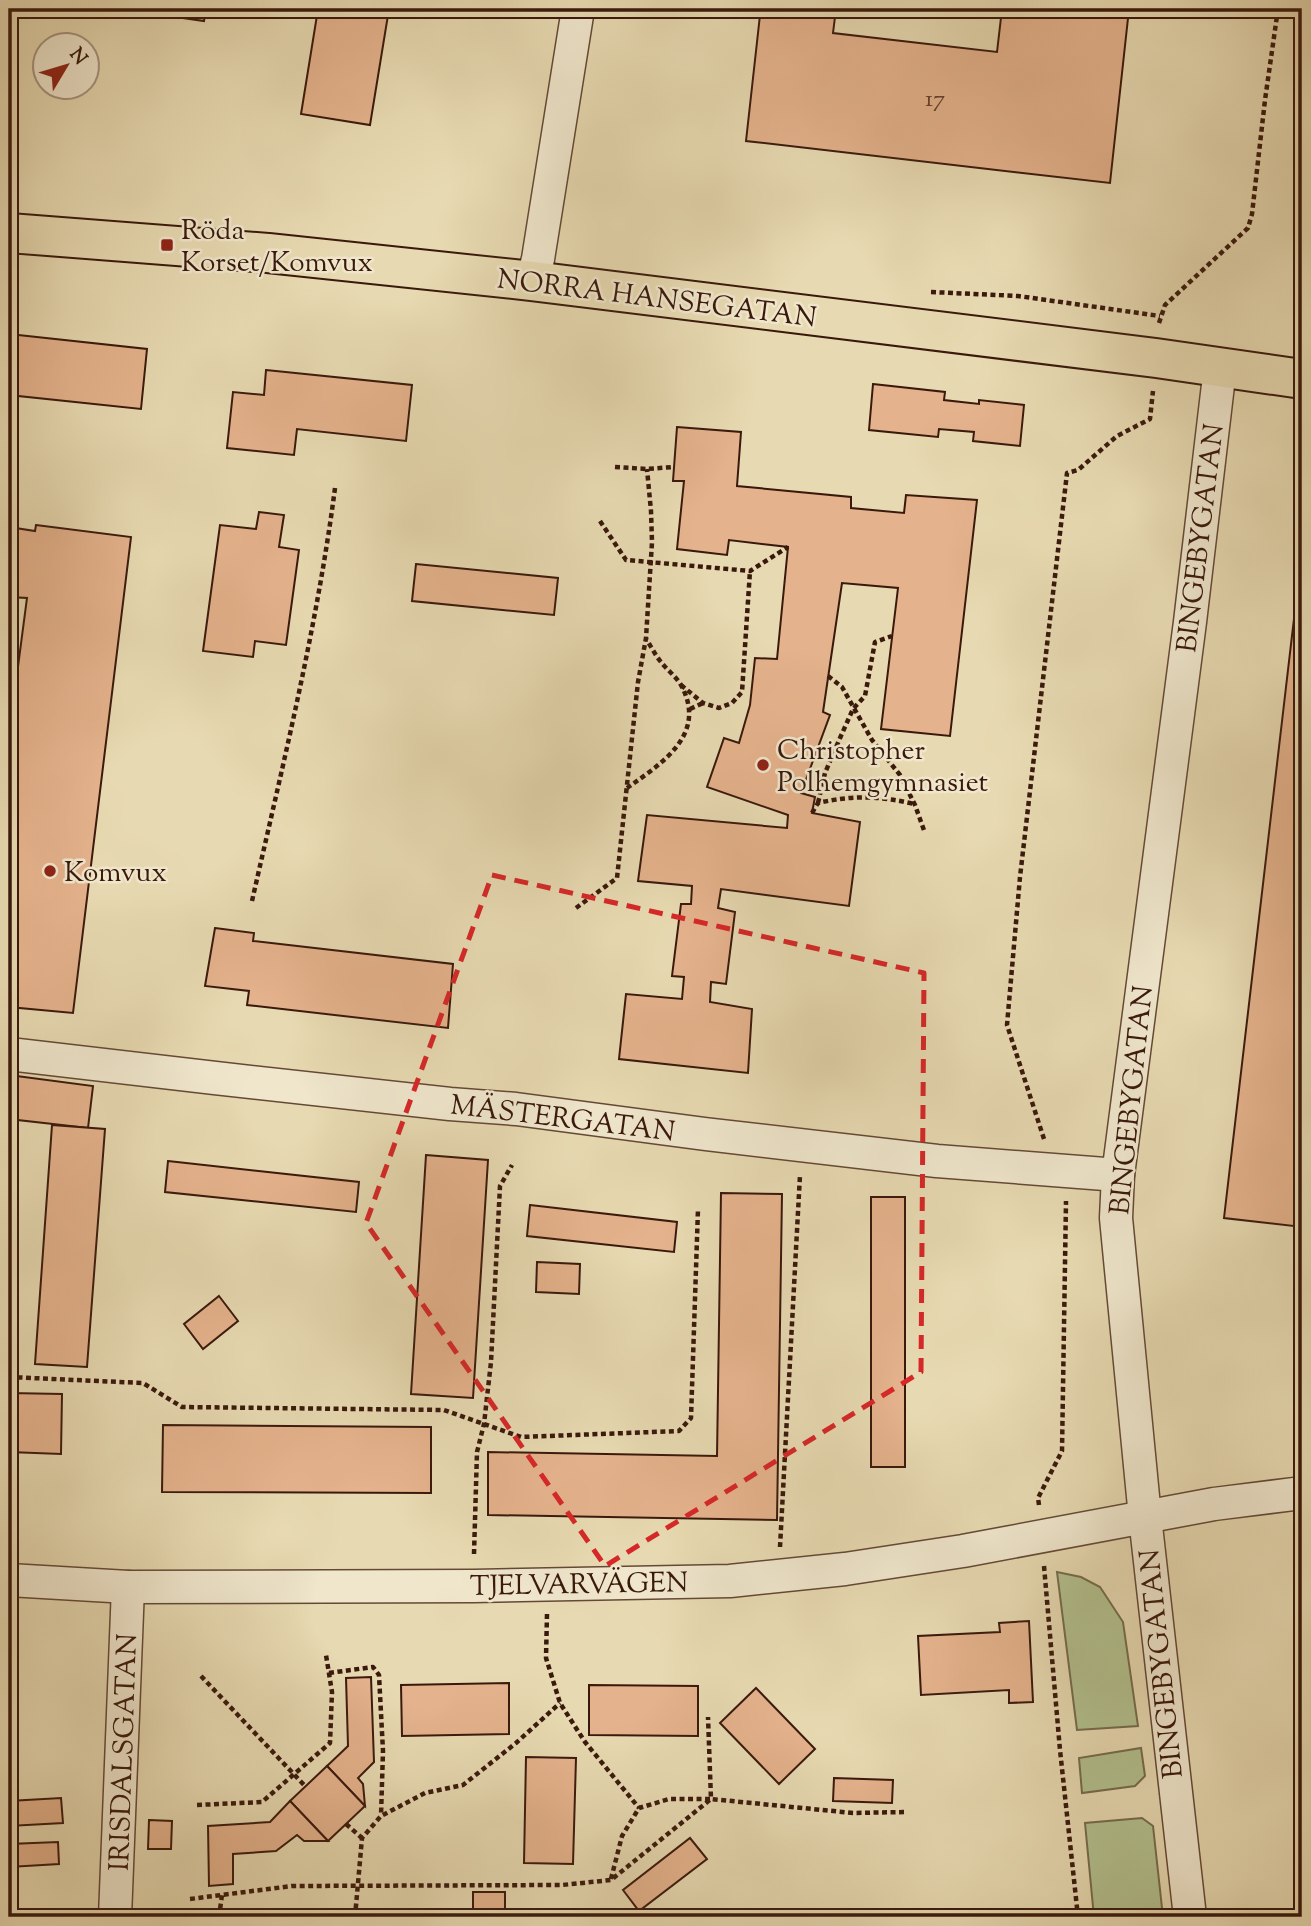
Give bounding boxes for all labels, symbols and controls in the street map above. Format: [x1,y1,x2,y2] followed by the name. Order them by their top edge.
[32,32,102,102] north arrow
[62,43,93,71] text: N
[925,83,945,117] house number: 17
[181,212,373,284] place label: Röda Korset/Komvux
[159,237,175,253] marker: Röda Korset/Komvux
[495,261,819,339] street label: NORRA HANSEGATAN
[1168,422,1236,655] street label: BINGEBYGATAN
[777,732,989,804] place label: Christopher Polhemgymnasiet
[755,757,771,773] marker: Christopher Polhemgymnasiet
[64,854,167,894] place label: Komvux
[42,863,58,879] marker: Komvux
[1101,984,1165,1217] street label: BINGEBYGATAN
[448,1086,677,1154] street label: MÄSTERGATAN
[1131,1547,1195,1780] street label: BINGEBYGATAN
[470,1564,689,1608] street label: TJELVARVÄGEN
[101,1633,149,1872] street label: IRISDALSGATAN

